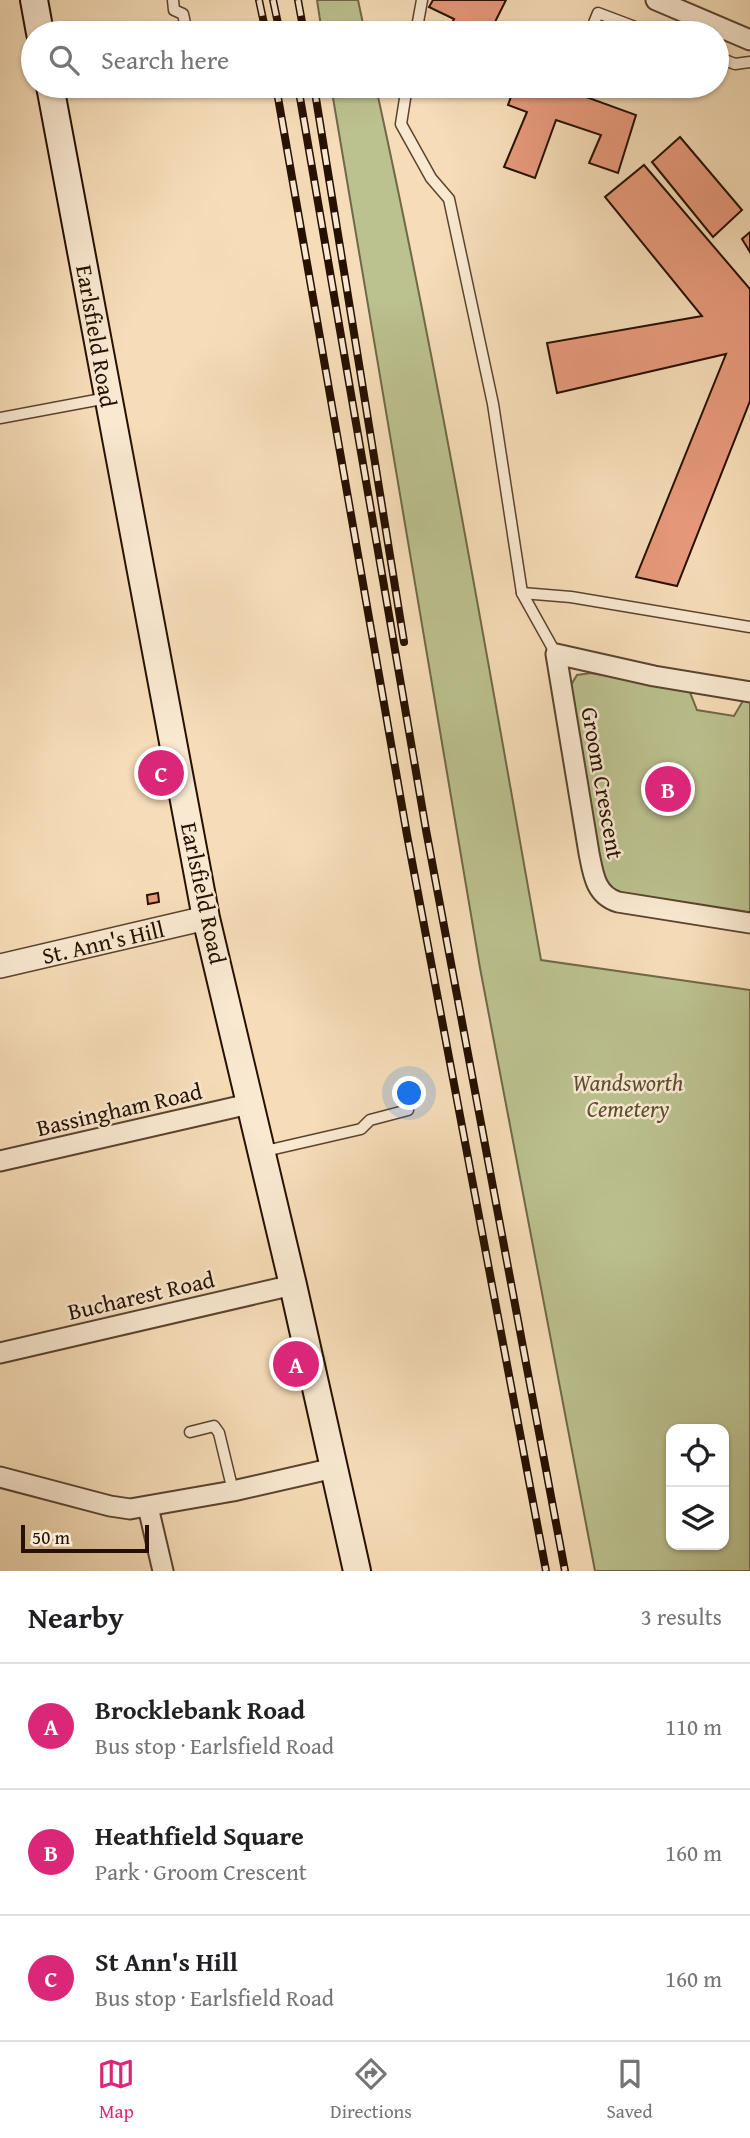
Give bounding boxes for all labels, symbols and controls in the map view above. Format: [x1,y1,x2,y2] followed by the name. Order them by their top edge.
[21,21,729,98] search box
[101,40,229,79] text: Search here
[45,41,83,79] icon: search
[68,262,126,411] street label: Earlsfield Road
[573,705,633,861] street label: Groom Crescent
[138,747,184,799] pin: C
[645,763,691,815] pin: B
[173,819,235,968] street label: Earlsfield Road
[39,912,167,972] street label: St. Ann's Hill
[573,1066,684,1125] park label: Wandsworth Cemetery
[33,1074,206,1144] street label: Bassingham Road
[392,1076,426,1110] your location
[64,1262,218,1328] street label: Bucharest Road
[273,1338,319,1390] pin: A
[666,1424,729,1550] map controls
[666,1424,729,1487] button: locate
[666,1487,729,1550] button: layers
[21,1522,149,1554] scale bar
[32,1523,70,1551] text: 50 m
[28,1595,124,1639] text: Nearby
[641,1600,722,1633] text: 3 results
[95,1690,305,1729] text: Brocklebank Road
[44,1710,58,1743] text: A
[665,1710,722,1743] text: 110 m
[95,1729,334,1762] text: Bus stop · Earlsfield Road
[95,1816,304,1855] text: Heathfield Square
[44,1836,58,1869] text: B
[665,1836,722,1869] text: 160 m
[95,1855,307,1888] text: Park · Groom Crescent
[95,1942,238,1981] text: St Ann's Hill
[44,1962,58,1995] text: C
[665,1962,722,1995] text: 160 m
[95,1981,334,2014] text: Bus stop · Earlsfield Road
[97,2055,135,2125] tab: Map
[330,2055,412,2125] tab: Directions
[607,2055,653,2125] tab: Saved

